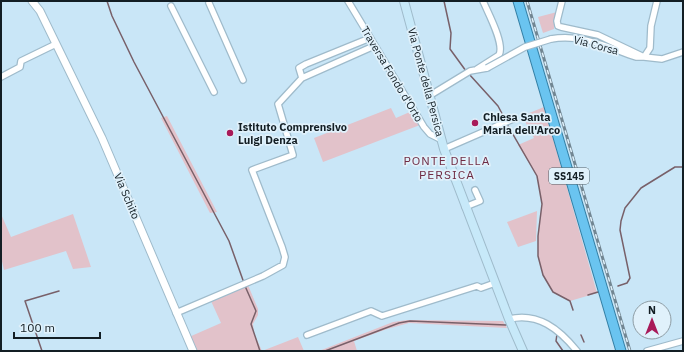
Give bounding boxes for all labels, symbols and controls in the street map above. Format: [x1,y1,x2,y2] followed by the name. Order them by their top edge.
[358,24,426,124] street label: Traversa Fondo d'Orto
[405,26,447,138] street label: Via Ponte della Persica
[572,32,620,58] street label: Via Corsa
[483,110,560,137] place label: Chiesa Santa Maria dell'Arco
[470,118,480,128] marker: Chiesa Santa Maria dell'Arco
[238,120,347,147] place label: Istituto Comprensivo Luigi Denza
[225,128,235,138] marker: Istituto Comprensivo Luigi Denza
[404,153,490,182] district label: PONTE DELLA PERSICA
[549,168,589,184] road number: SS145
[111,171,143,221] street label: Via Schito
[632,300,672,340] north arrow
[648,303,656,317] text: N
[14,314,100,340] scale bar
[20,320,55,335] text: 100 m

